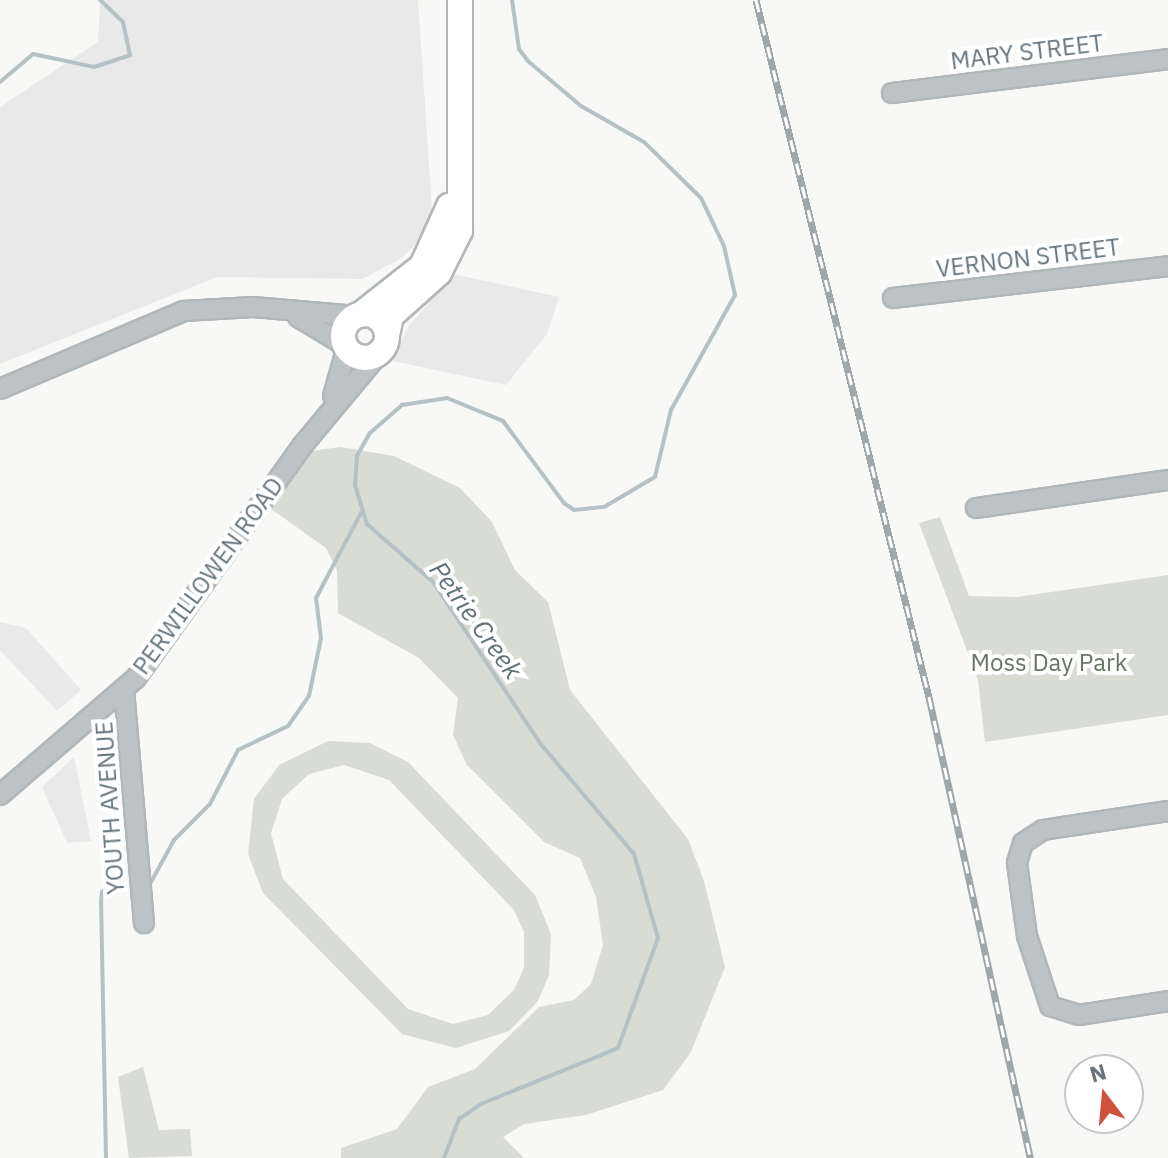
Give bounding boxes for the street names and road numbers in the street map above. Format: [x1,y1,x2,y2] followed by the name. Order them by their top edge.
[949,28,1105,76] street label: MARY STREET
[934,232,1122,284] street label: VERNON STREET
[127,472,289,680] street label: PERWILLOWEN ROAD
[90,721,130,895] street label: YOUTH AVENUE

